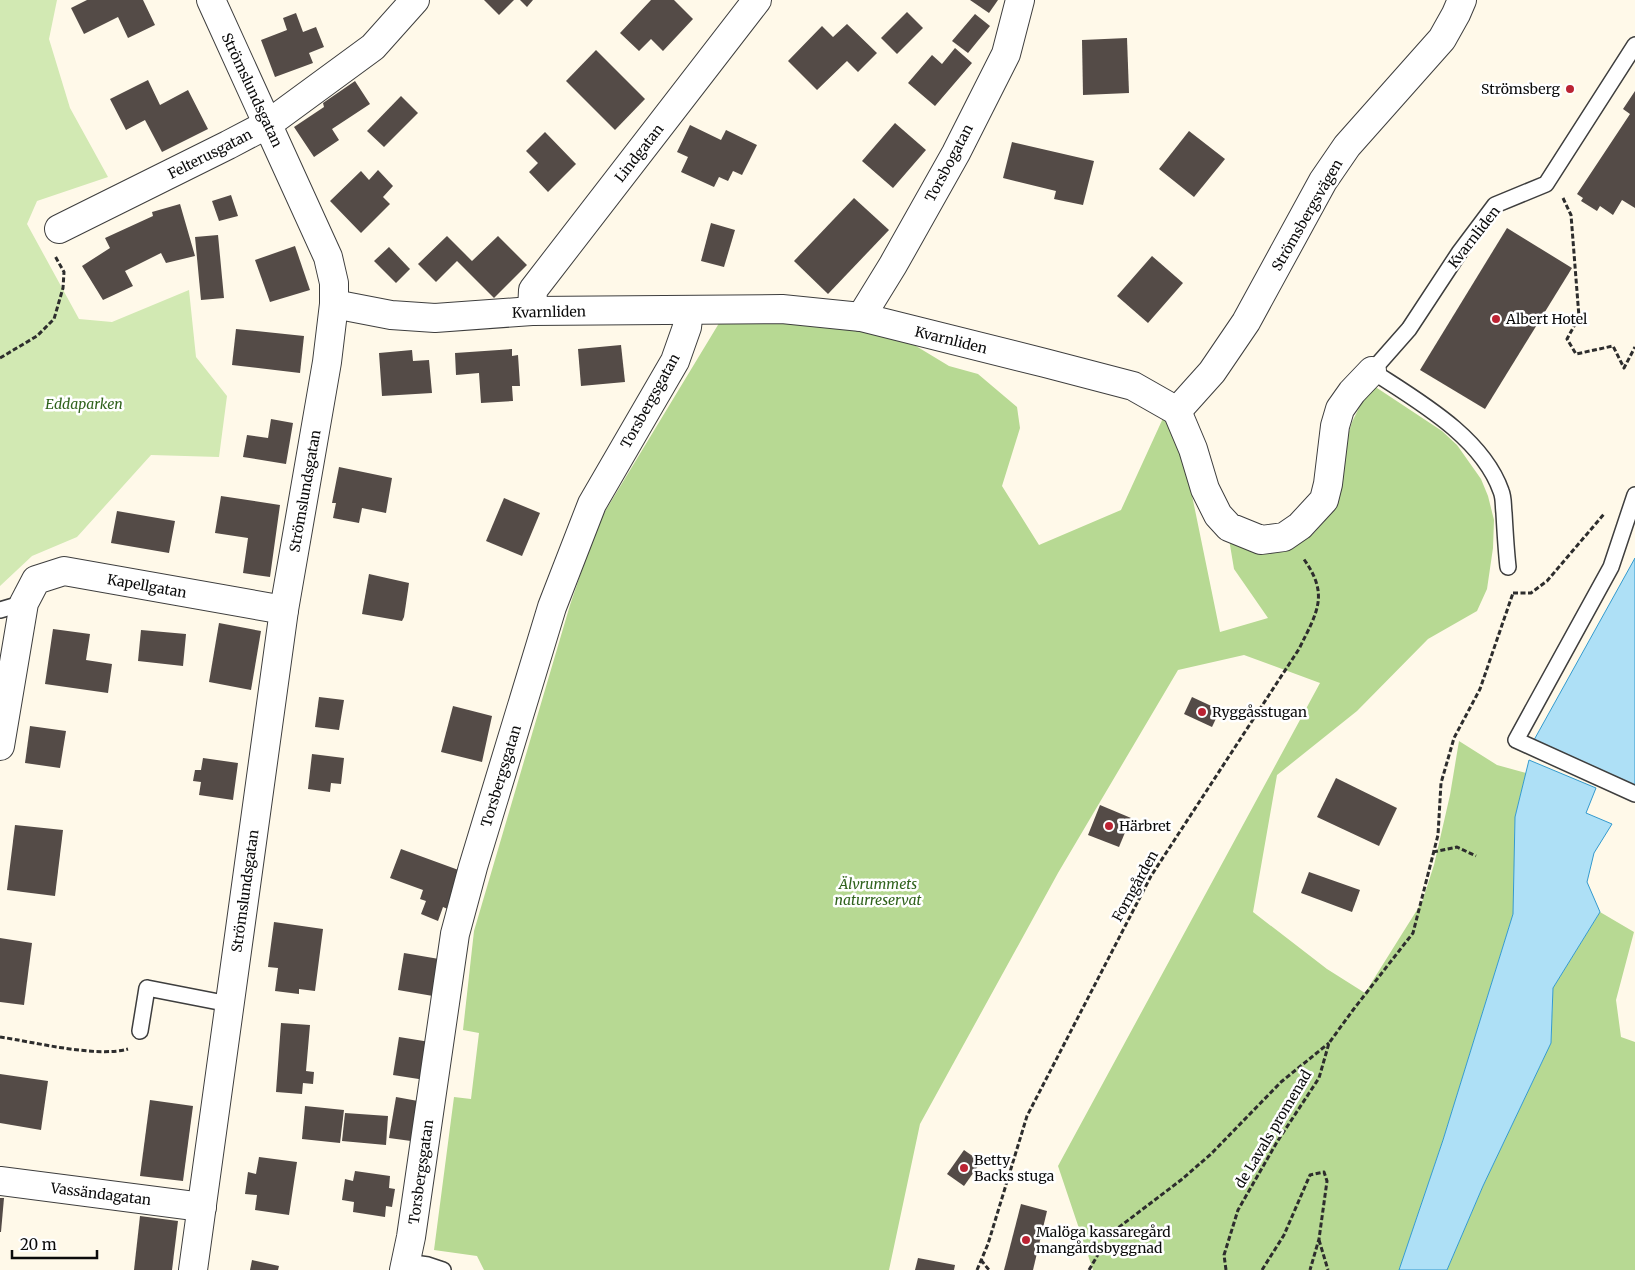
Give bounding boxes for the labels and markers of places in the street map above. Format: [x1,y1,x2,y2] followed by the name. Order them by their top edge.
[1481,80,1561,98] place label: Strömsberg
[1564,83,1576,95] marker: Strömsberg
[1505,310,1588,328] place label: Albert Hotel
[1490,313,1502,325] marker: Albert Hotel
[1212,703,1307,721] place label: Ryggåsstugan
[1196,706,1208,718] marker: Ryggåsstugan
[1119,817,1171,835] place label: Härbret
[1103,820,1115,832] marker: Härbret
[974,1151,1055,1185] place label: Betty Backs stuga
[958,1162,970,1174] marker: Betty Backs stuga
[1036,1223,1171,1257] place label: Malöga kassaregård mangårdsbyggnad
[1020,1234,1032,1246] marker: Malöga kassaregård mangårdsbyggnad

